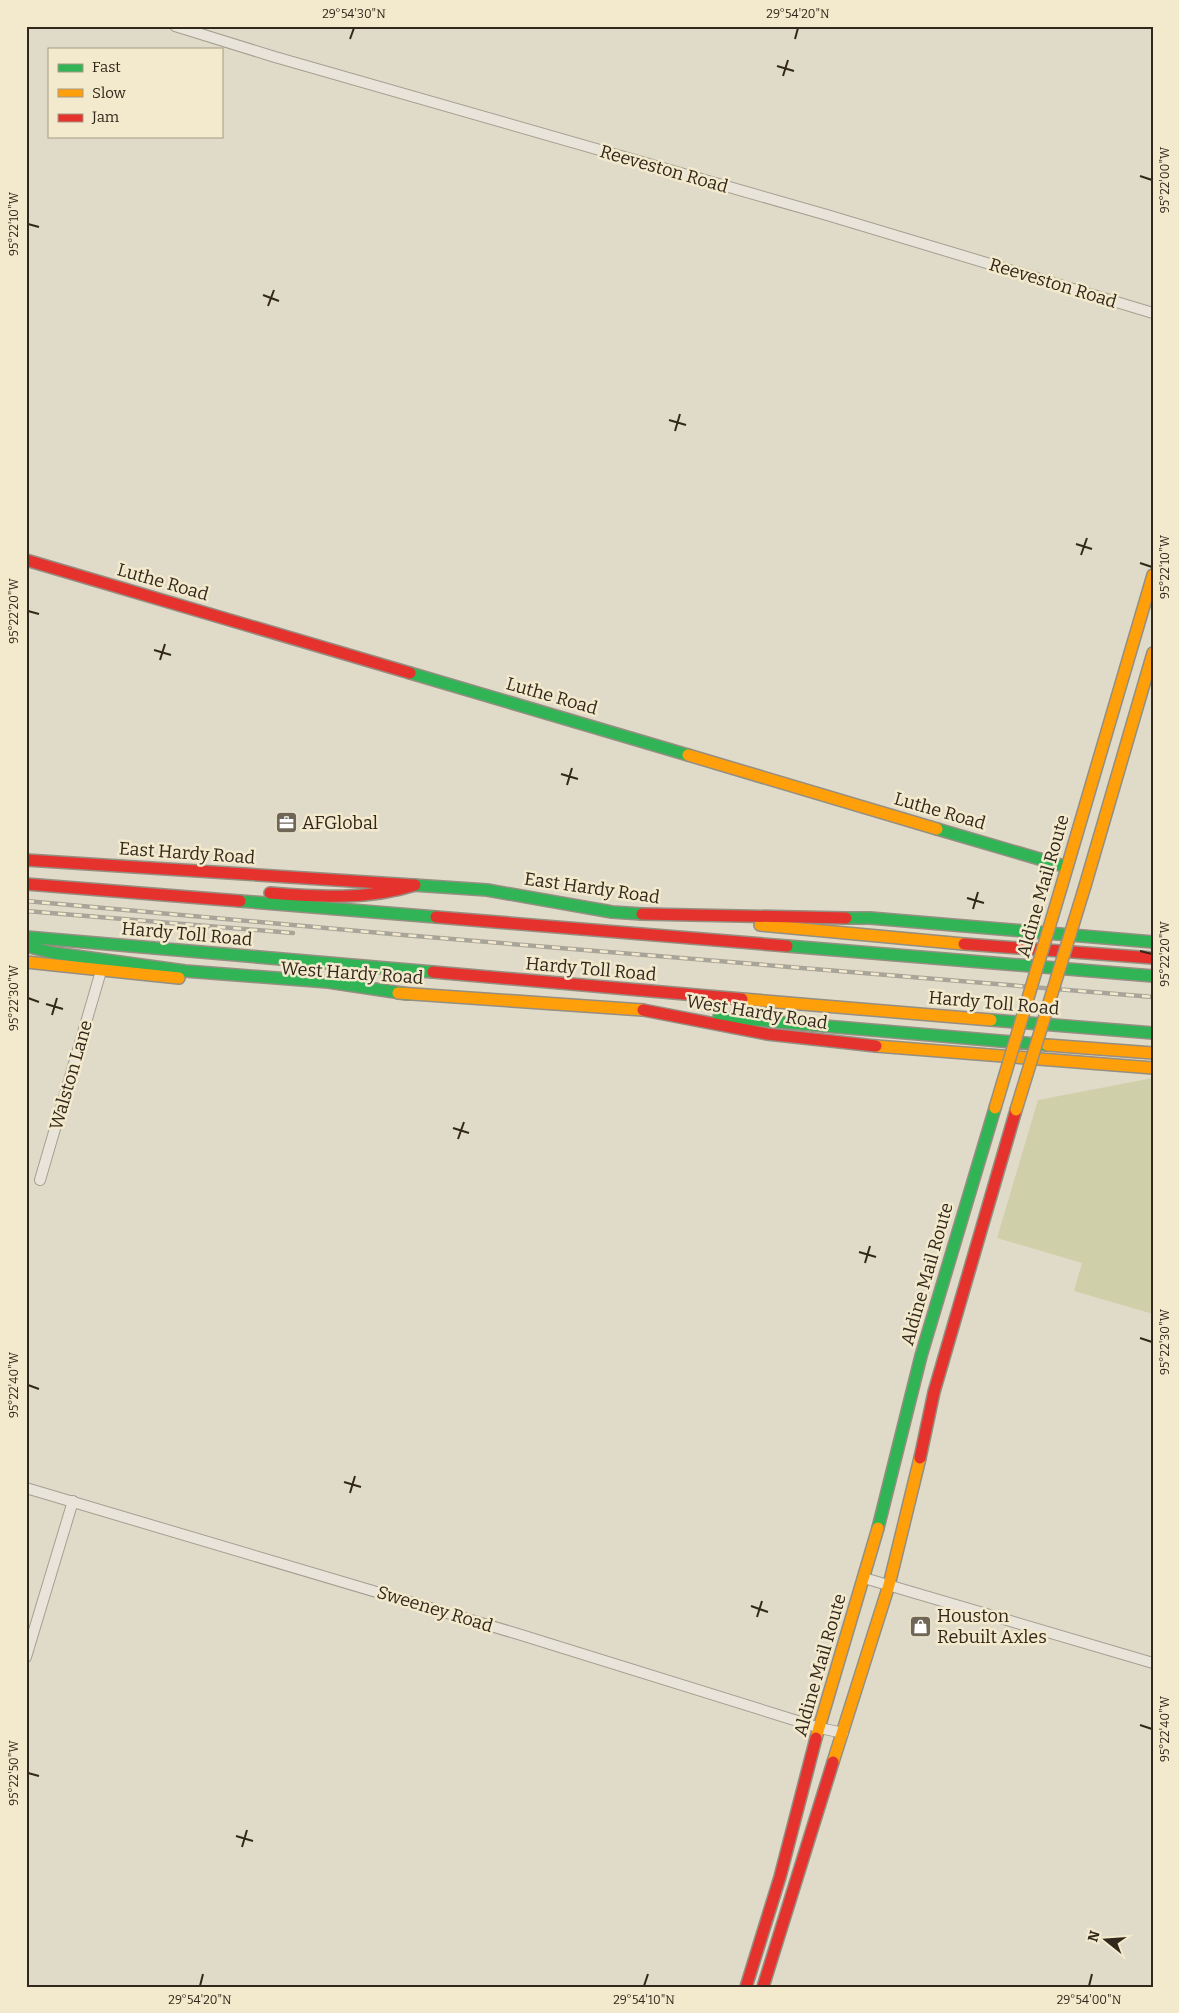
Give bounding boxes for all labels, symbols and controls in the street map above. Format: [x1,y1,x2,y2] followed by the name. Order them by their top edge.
[322,7,386,21] text: 29°54'30"N
[766,7,830,21] text: 29°54'20"N
[48,48,222,138] legend
[92,58,121,76] text: Fast
[92,84,127,102] text: Slow
[91,108,120,126] text: Jam
[597,140,731,198] street label: Reeveston Road
[1158,146,1172,213] text: 95°22'00"W
[7,191,21,256] text: 95°22'10"W
[987,253,1120,313] street label: Reeveston Road
[1158,534,1172,599] text: 95°22'10"W
[115,558,212,606] street label: Luthe Road
[7,578,21,644] text: 95°22'20"W
[504,672,601,720] street label: Luthe Road
[892,787,989,835] street label: Luthe Road
[274,811,298,835] office icon: AFGlobal
[302,812,378,834] place label: AFGlobal
[1012,812,1074,960] street label: Aldine Mail Route
[118,837,256,869] street label: East Hardy Road
[523,868,662,908] street label: East Hardy Road
[121,917,254,951] street label: Hardy Toll Road
[1158,921,1172,987] text: 95°22'20"W
[525,952,658,986] street label: Hardy Toll Road
[280,957,424,989] street label: West Hardy Road
[7,964,21,1031] text: 95°22'30"W
[928,986,1061,1020] street label: Hardy Toll Road
[685,990,830,1034] street label: West Hardy Road
[45,1018,97,1132] street label: Walston Lane
[896,1200,958,1348] street label: Aldine Mail Route
[1158,1308,1172,1375] text: 95°22'30"W
[7,1351,21,1418] text: 95°22'40"W
[374,1581,496,1637] street label: Sweeney Road
[789,1591,851,1739] street label: Aldine Mail Route
[937,1605,1047,1648] place label: Houston Rebuilt Axles
[909,1614,933,1638] shop icon: Houston Rebuilt Axles
[1158,1695,1172,1762] text: 95°22'40"W
[7,1740,21,1806] text: 95°22'50"W
[1082,1916,1132,1966] north arrow
[1084,1929,1104,1944] text: N
[168,1993,232,2007] text: 29°54'20"N
[613,1993,675,2007] text: 29°54'10"N
[1057,1993,1122,2007] text: 29°54'00"N

